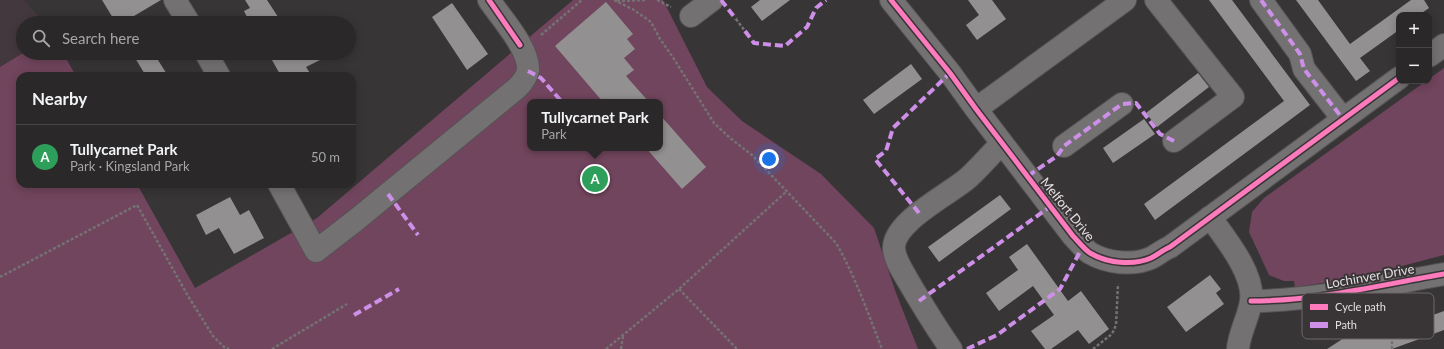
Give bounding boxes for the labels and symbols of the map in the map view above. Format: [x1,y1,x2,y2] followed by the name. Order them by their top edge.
[759,149,779,169] your location
[582,164,608,194] pin: A
[1037,174,1099,244] street label: Melfort Drive
[1325,260,1416,292] street label: Lochinver Drive
[1302,293,1434,339] legend
[1335,300,1386,313] text: Cycle path
[1335,318,1357,331] text: Path

